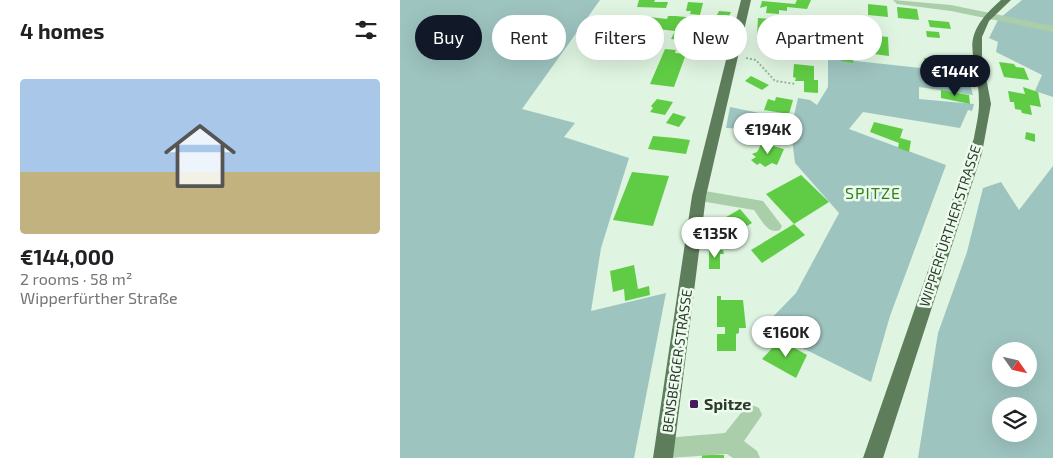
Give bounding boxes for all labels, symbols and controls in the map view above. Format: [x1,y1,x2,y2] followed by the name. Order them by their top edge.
[415,15,482,60] chip: Buy
[492,15,566,60] chip: Rent
[576,15,664,60] chip: Filters
[674,15,747,60] chip: New
[757,15,882,60] chip: Apartment
[352,16,380,44] icon: filters
[20,18,104,43] text: 4 homes
[920,54,990,97] pin: €144K
[931,61,979,80] text: €144K
[155,111,245,201] icon: home
[733,112,803,155] pin: €194K
[745,119,791,138] text: €194K
[915,143,984,309] street label: WIPPERFÜRTHER STRASSE
[845,183,901,202] district label: SPITZE
[680,216,750,259] pin: €135K
[692,223,738,242] text: €135K
[20,244,114,269] text: €144,000
[20,269,133,288] text: 2 rooms · 58 m²
[20,288,178,307] text: Wipperfürther Straße
[658,288,695,434] street label: BENSBERGER STRASSE
[751,316,821,358] pin: €160K
[763,322,809,341] text: €160K
[992,342,1038,388] north arrow
[992,342,1037,442] map controls
[704,394,751,413] place label: Spitze
[992,397,1037,442] button: layers
[688,398,700,410] marker: Spitze

